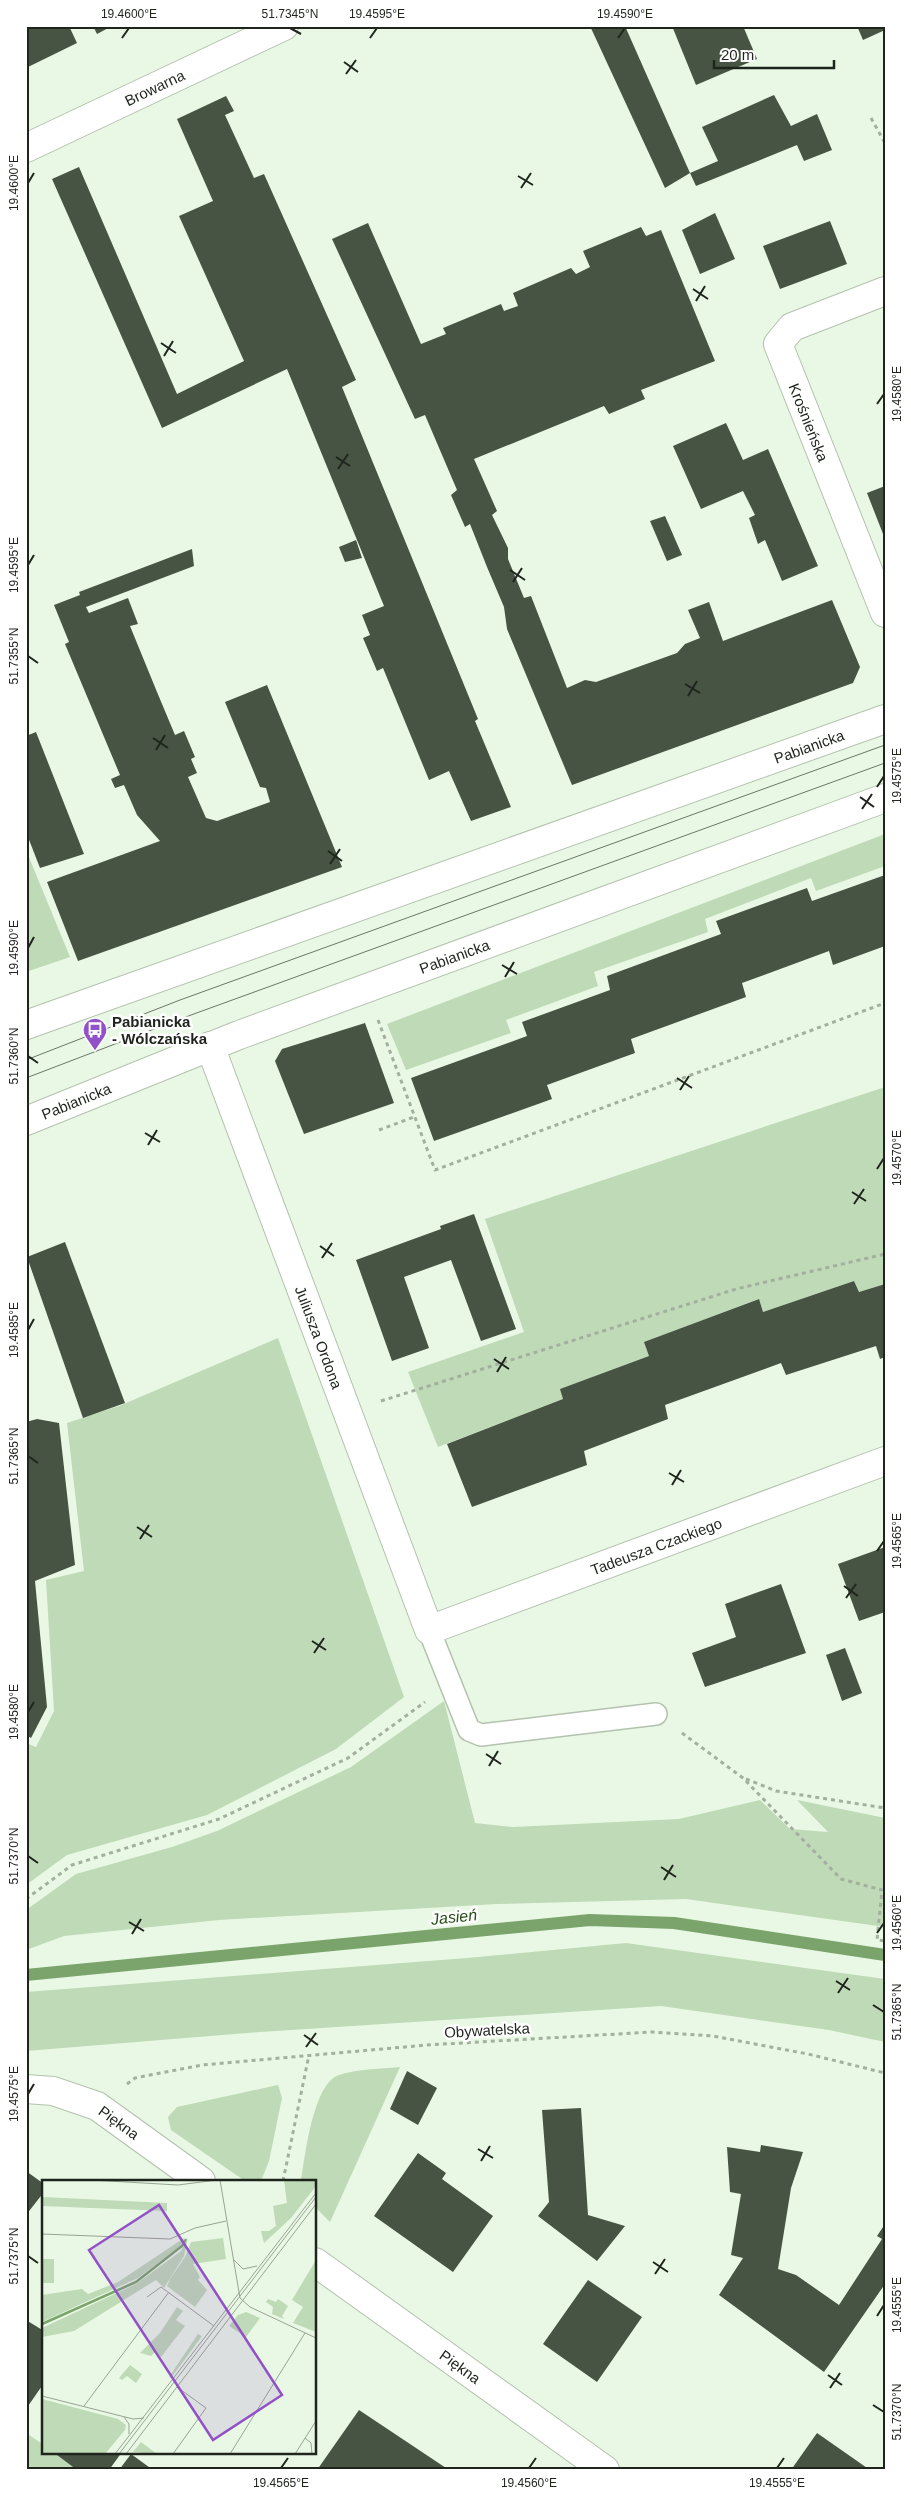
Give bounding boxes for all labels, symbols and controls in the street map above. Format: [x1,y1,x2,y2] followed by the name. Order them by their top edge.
[101,7,157,21] text: 19.4600°E
[262,7,318,21] text: 51.7345°N
[349,7,405,21] text: 19.4595°E
[597,7,653,21] text: 19.4590°E
[714,38,834,70] scale bar
[721,46,754,63] text: 20 m
[122,66,188,109] street label: Browarna
[7,155,21,211] text: 19.4600°E
[890,366,904,422] text: 19.4580°E
[786,381,833,464] street label: Krośnieńska
[7,537,21,593] text: 19.4595°E
[7,628,21,684] text: 51.7355°N
[771,726,847,766] street label: Pabianicka
[890,748,904,804] text: 19.4575°E
[7,920,21,976] text: 19.4590°E
[417,935,492,977] street label: Pabianicka
[112,1013,208,1047] place label: Pabianicka - Wólczańska
[82,1017,108,1051] bus stop icon: Pabianicka - Wólczańska
[7,1028,21,1084] text: 51.7360°N
[39,1079,114,1122] street label: Pabianicka
[890,1130,904,1186] text: 19.4570°E
[292,1283,346,1392] street label: Juliusza Ordona
[7,1302,21,1358] text: 19.4585°E
[7,1428,21,1484] text: 51.7365°N
[890,1513,904,1569] text: 19.4565°E
[588,1514,724,1578] street label: Tadeusza Czackiego
[7,1684,21,1740] text: 19.4580°E
[7,1828,21,1884] text: 51.7370°N
[890,1895,904,1951] text: 19.4560°E
[429,1906,478,1928] water label: Jasień
[890,1984,904,2040] text: 51.7365°N
[444,2019,531,2041] street label: Obywatelska
[7,2066,21,2122] text: 19.4575°E
[96,2102,143,2143] street label: Piękna
[42,2180,316,2454] inset map
[7,2228,21,2284] text: 51.7375°N
[890,2277,904,2333] text: 19.4555°E
[437,2346,485,2387] street label: Piękna
[890,2384,904,2440] text: 51.7370°N
[253,2476,309,2490] text: 19.4565°E
[501,2476,557,2490] text: 19.4560°E
[749,2476,805,2490] text: 19.4555°E

